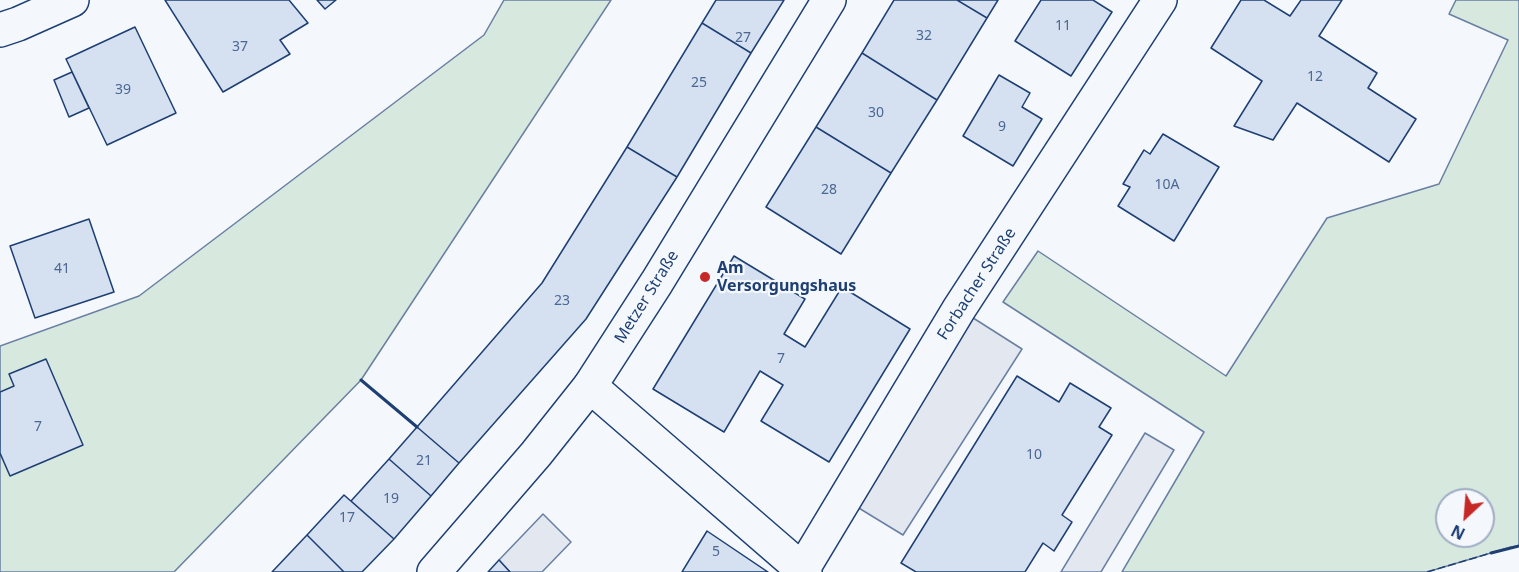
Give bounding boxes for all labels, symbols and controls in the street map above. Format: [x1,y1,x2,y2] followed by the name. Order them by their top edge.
[1055,18,1071,34] house number: 11
[916,28,932,44] house number: 32
[735,30,751,46] house number: 27
[232,39,248,55] house number: 37
[1307,69,1323,85] house number: 12
[691,75,707,91] house number: 25
[115,82,131,98] house number: 39
[868,105,884,121] house number: 30
[998,119,1006,135] house number: 9
[1155,177,1179,193] house number: 10A
[821,182,837,198] house number: 28
[934,224,1020,344] street label: Forbacher Straße
[611,247,683,347] street label: Metzer Straße
[717,258,856,296] place label: Am Versorgungshaus
[54,261,70,277] house number: 41
[698,270,712,284] marker: Am Versorgungshaus
[554,293,570,309] house number: 23
[777,351,785,367] house number: 7
[34,419,42,435] house number: 7
[1026,447,1042,463] house number: 10
[416,453,432,469] house number: 21
[1435,488,1495,548] north arrow
[383,491,399,507] house number: 19
[339,510,355,526] house number: 17
[1447,520,1469,545] text: N
[712,544,720,560] house number: 5

